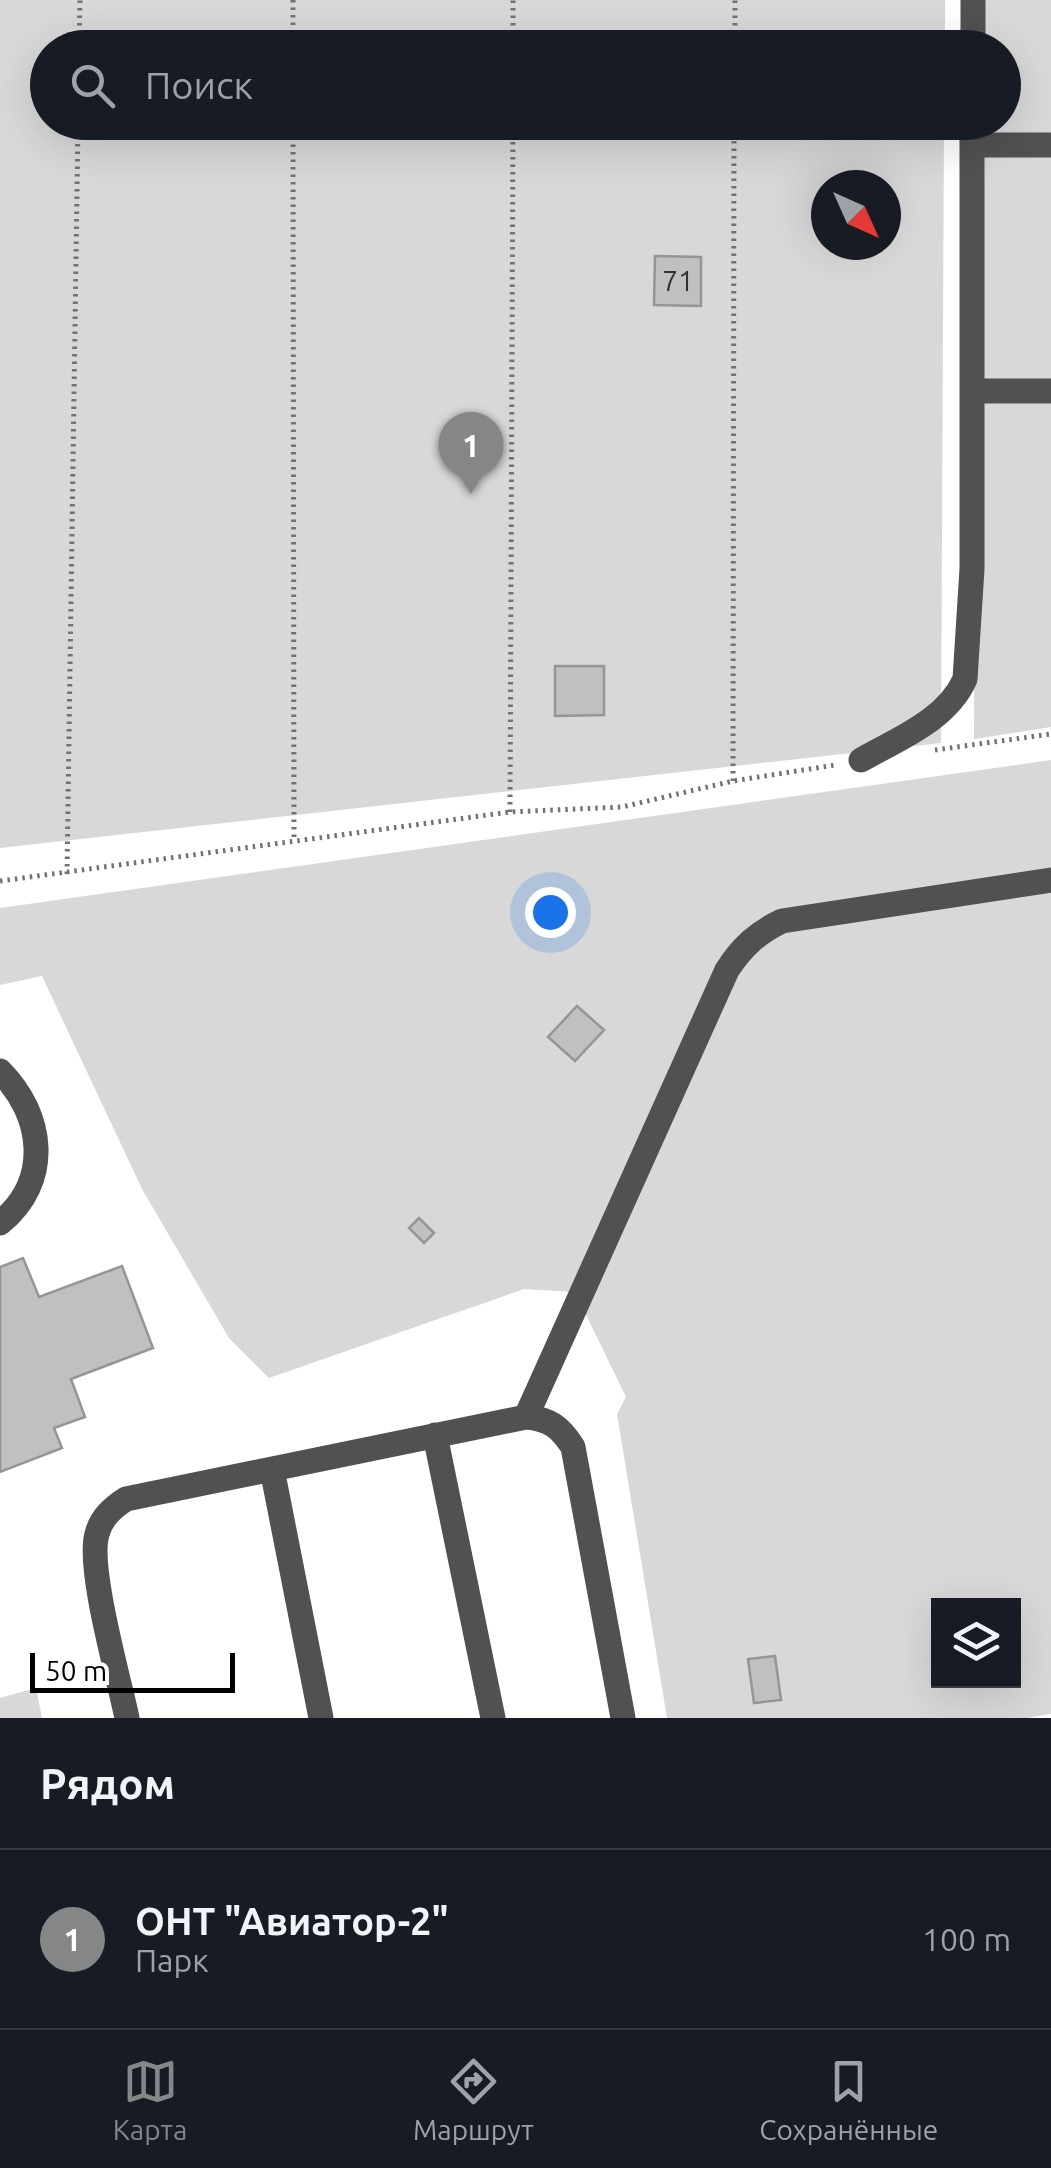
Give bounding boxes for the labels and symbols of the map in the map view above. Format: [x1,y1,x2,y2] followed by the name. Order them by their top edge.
[811,170,901,260] north arrow
[662,265,694,296] house number: 71
[438,412,504,494] pin: 1
[525,887,576,938] your location
[30,1648,235,1692] scale bar

